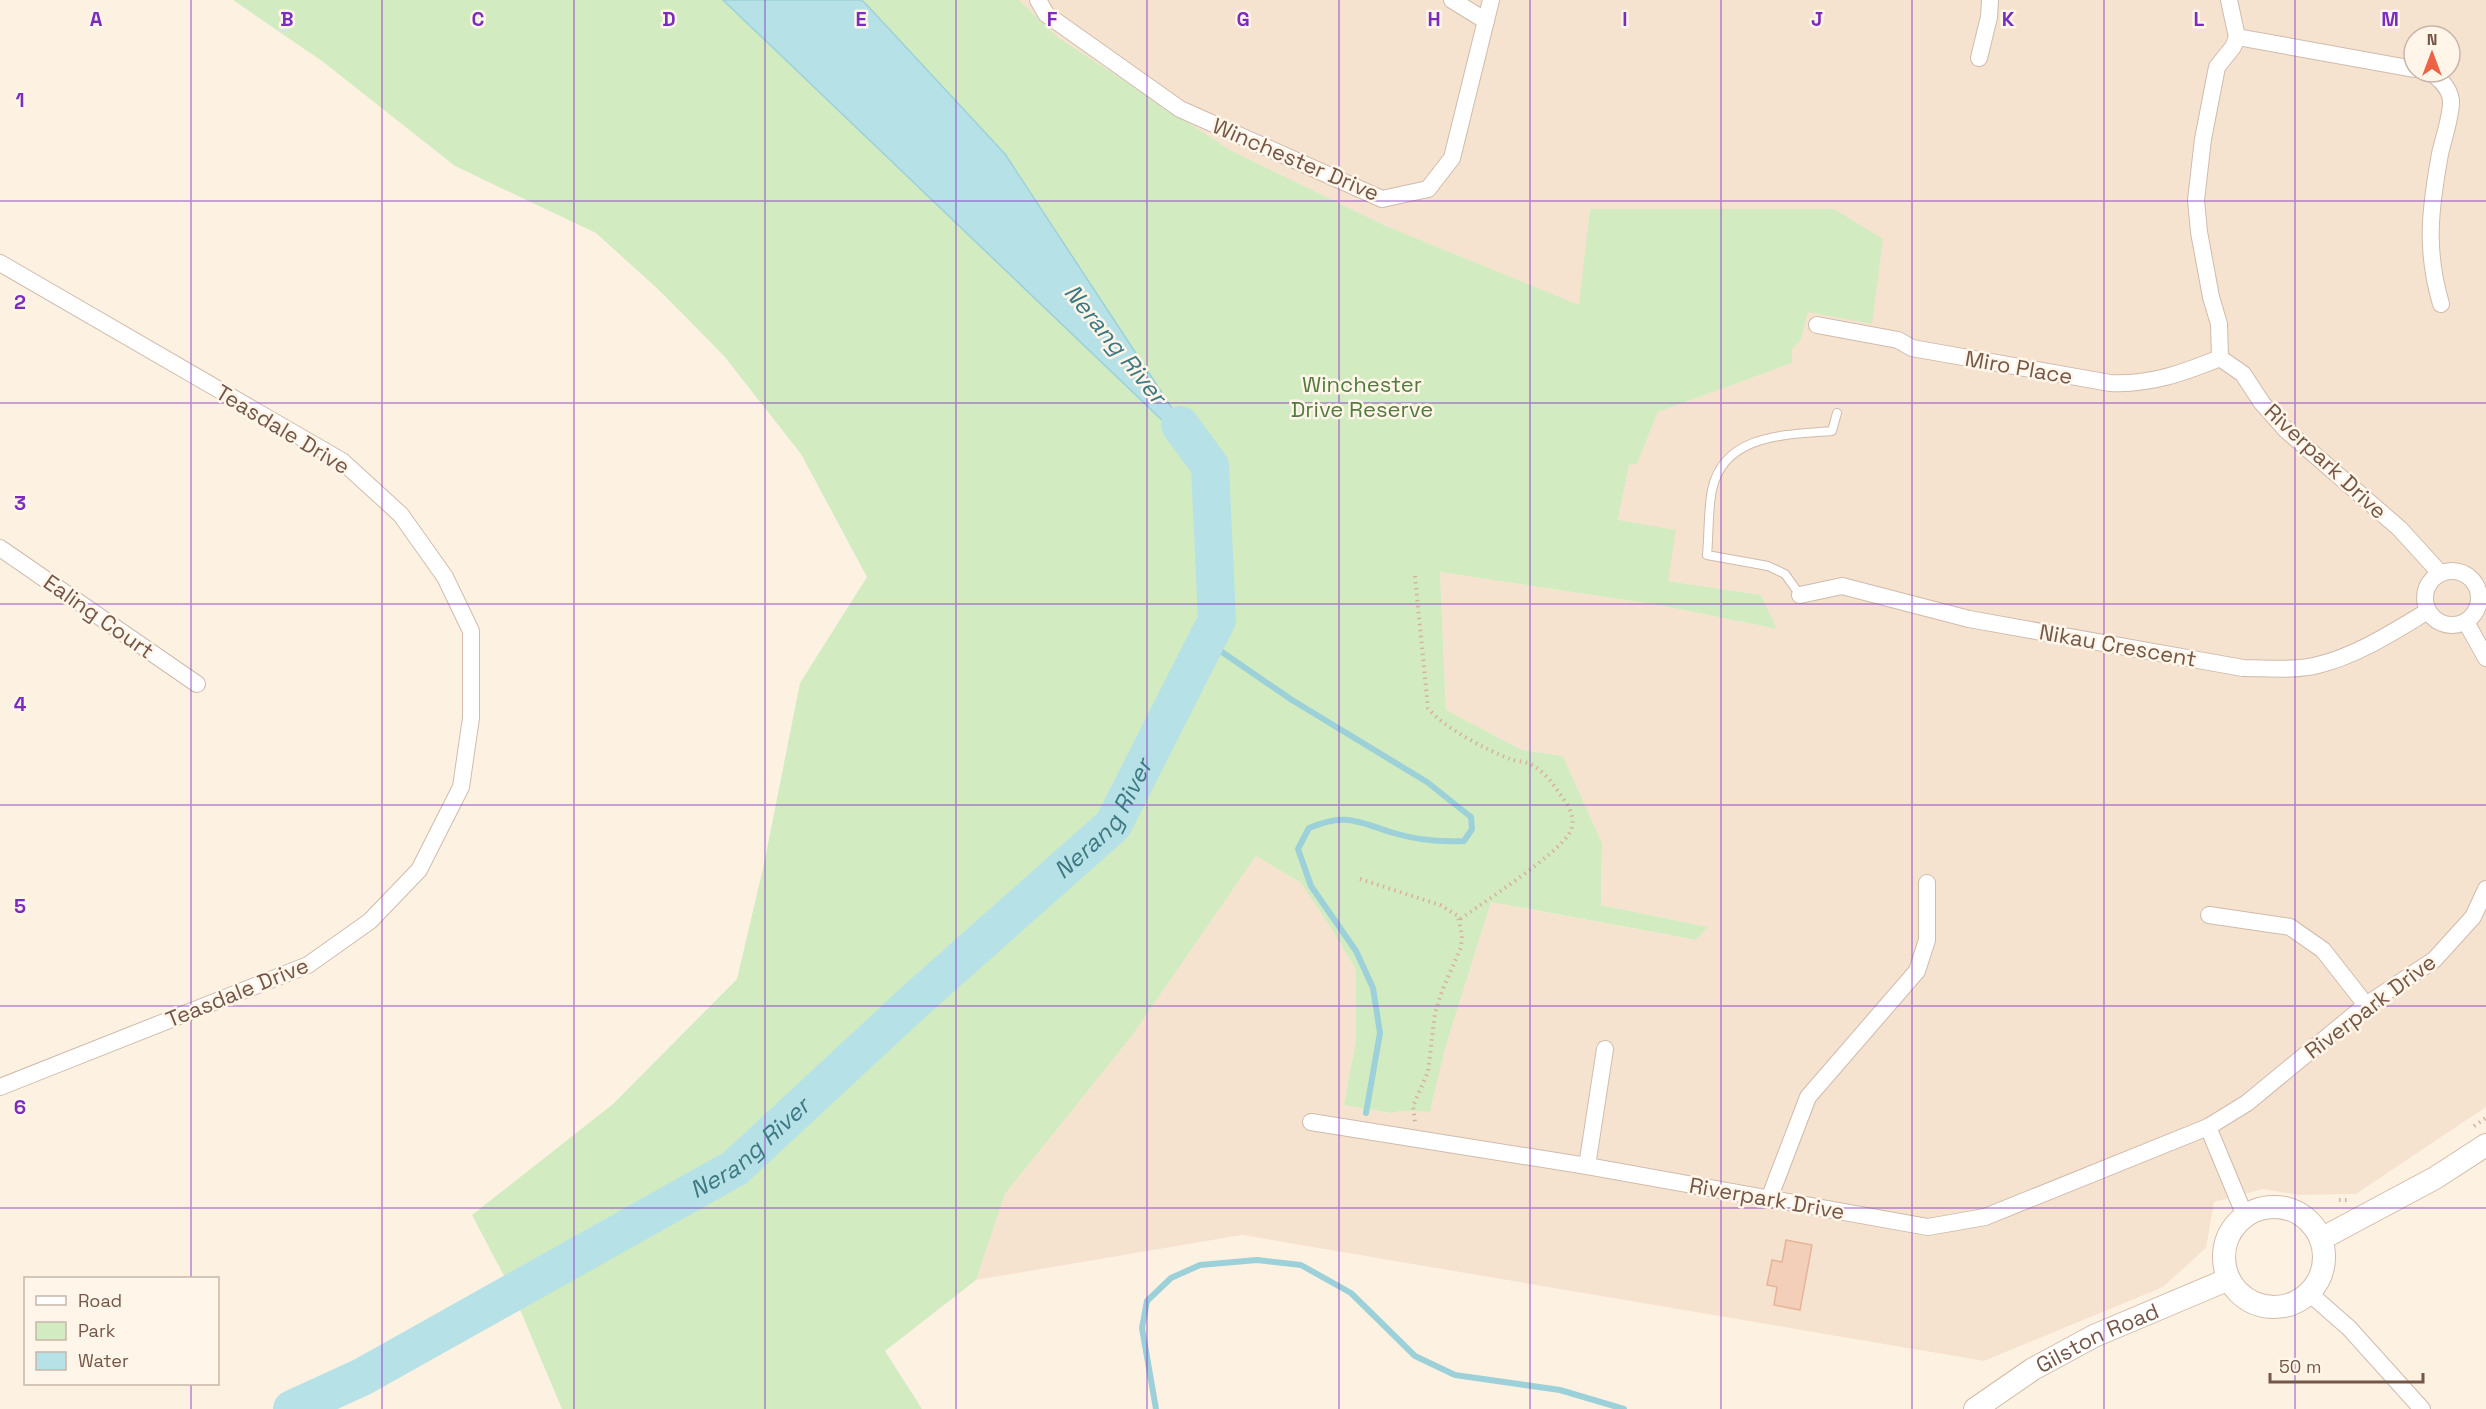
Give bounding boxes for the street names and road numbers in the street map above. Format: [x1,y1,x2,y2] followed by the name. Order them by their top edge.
[1208,111,1384,207] street label: Winchester Drive
[1963,344,2075,390] street label: Miro Place
[211,378,355,480] street label: Teasdale Drive
[2259,397,2393,525] street label: Riverpark Drive
[38,568,160,664] street label: Ealing Court
[2037,617,2199,673] street label: Nikau Crescent
[2299,947,2441,1065] street label: Riverpark Drive
[162,951,312,1033] street label: Teasdale Drive
[1687,1171,1847,1225] street label: Riverpark Drive
[2031,1296,2163,1379] street label: Gilston Road

